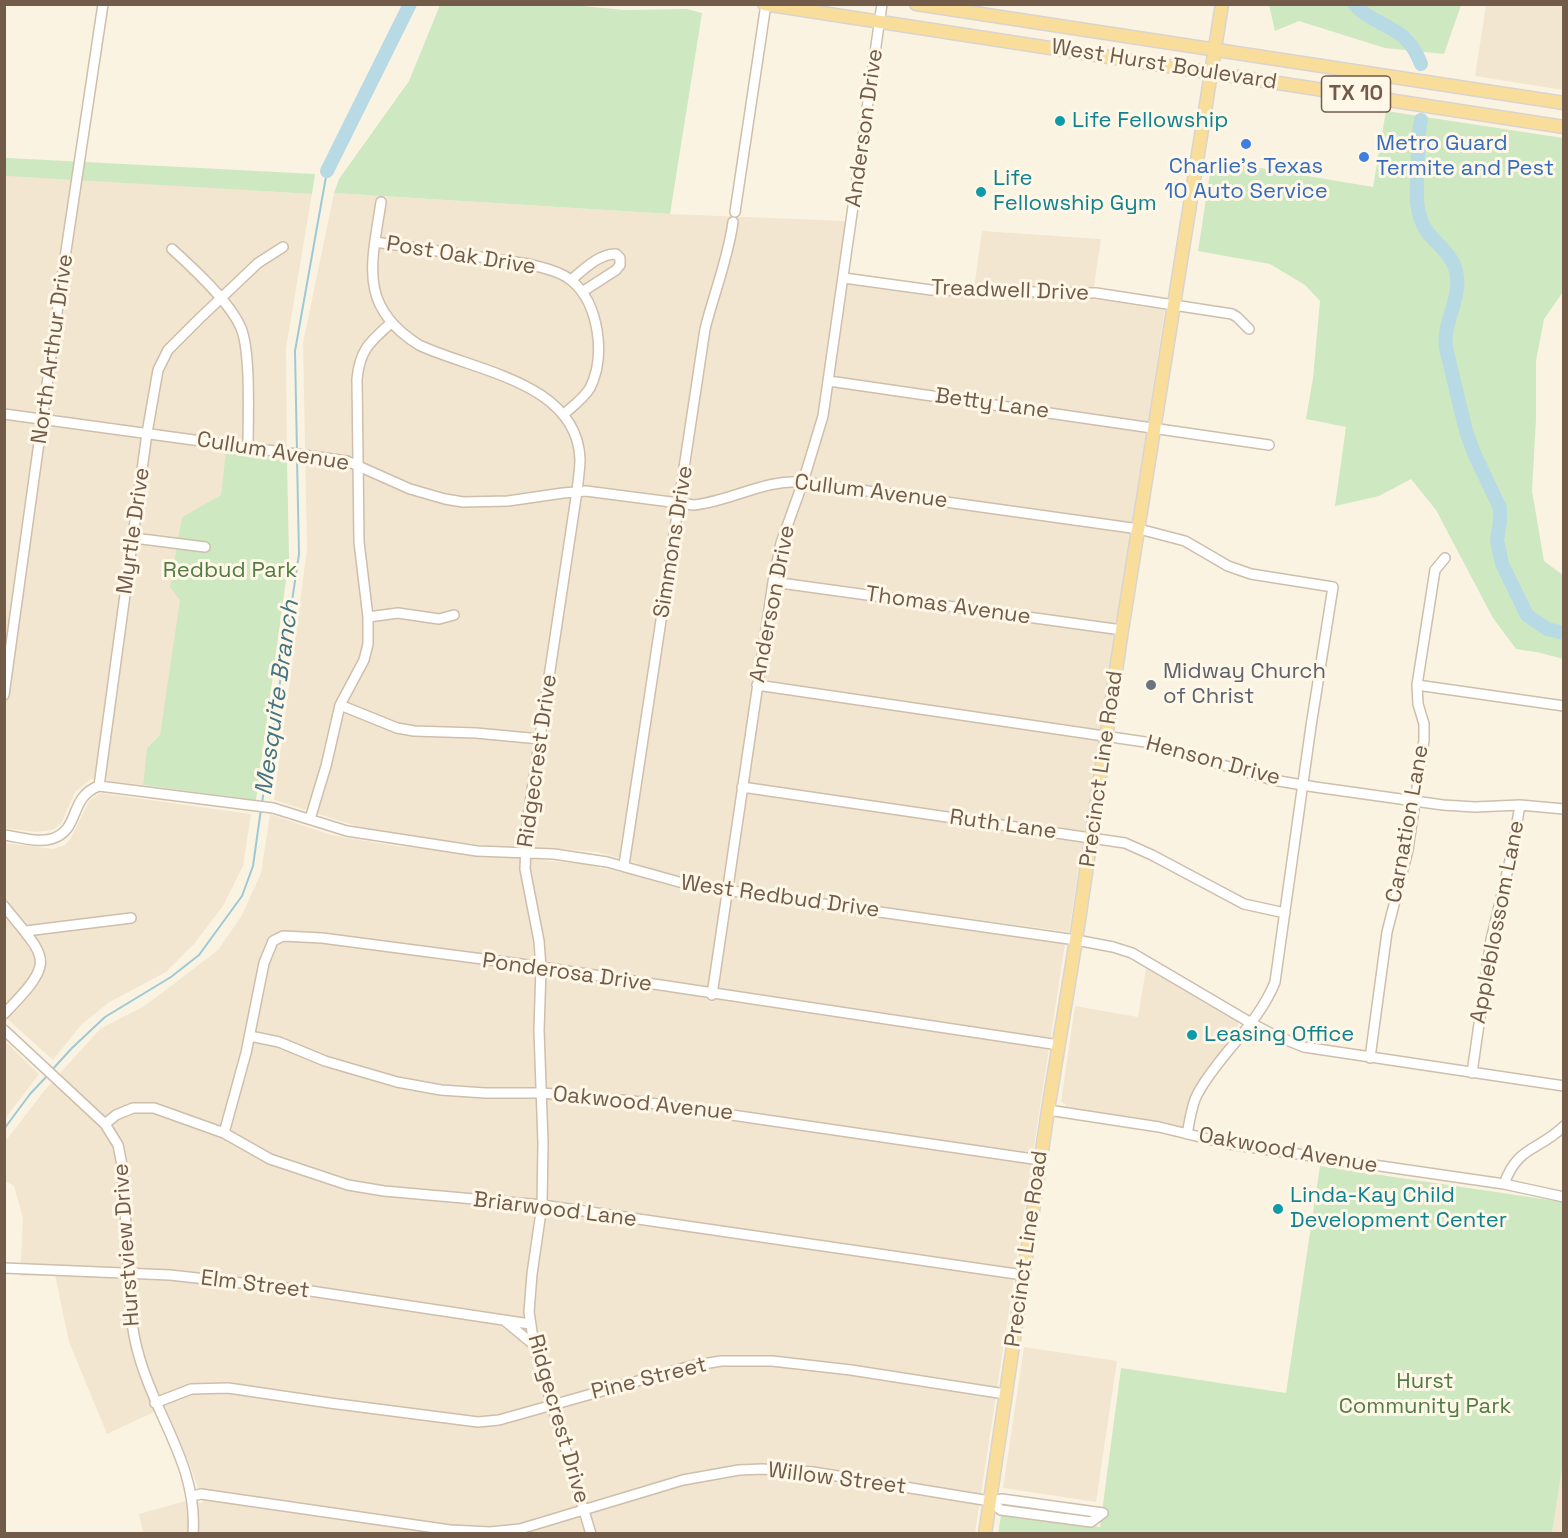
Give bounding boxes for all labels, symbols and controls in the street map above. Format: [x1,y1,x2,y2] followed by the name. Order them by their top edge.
[1049,34,1279,96] street label: West Hurst Boulevard
[841,47,889,209] street label: Anderson Drive
[1322,76,1390,112] road number: TX 10
[1072,108,1228,134] place label: Life Fellowship
[1053,114,1067,128] marker: Life Fellowship
[1376,131,1554,182] place label: Metro Guard Termite and Pest
[1239,137,1253,151] marker: Charlie's Texas 10 Auto Service
[1357,150,1371,164] marker: Metro Guard Termite and Pest
[1164,154,1328,206] place label: Charlie's Texas 10 Auto Service
[993,166,1157,218] place label: Life Fellowship Gym
[974,185,988,199] marker: Life Fellowship Gym
[384,231,538,281] street label: Post Oak Drive
[27,252,79,446] street label: North Arthur Drive
[930,275,1090,307] street label: Treadwell Drive
[933,383,1051,425] street label: Betty Lane
[195,427,351,477] street label: Cullum Avenue
[649,464,699,620] street label: Simmons Drive
[112,466,156,596] street label: Myrtle Drive
[793,470,949,514] street label: Cullum Avenue
[745,523,801,685] street label: Anderson Drive
[163,558,297,584] park label: Redbud Park
[864,581,1032,631] street label: Thomas Avenue
[250,599,306,797] water label: Mesquite Branch
[1163,659,1326,710] place label: Midway Church of Christ
[1075,669,1129,869] street label: Precinct Line Road
[513,673,563,849] street label: Ridgecrest Drive
[1144,678,1158,692] marker: Midway Church of Christ
[1143,730,1283,792] street label: Henson Drive
[1381,743,1435,905] street label: Carnation Lane
[948,804,1058,846] street label: Ruth Lane
[1465,818,1531,1026] street label: Appleblossom Lane
[679,870,881,924] street label: West Redbud Drive
[480,948,654,998] street label: Ponderosa Drive
[1204,1022,1354,1048] place label: Leasing Office
[1185,1028,1199,1042] marker: Leasing Office
[551,1081,735,1127] street label: Oakwood Avenue
[1196,1122,1380,1180] street label: Oakwood Avenue
[1000,1149,1054,1349] street label: Precinct Line Road
[108,1163,146,1327] street label: Hurstview Drive
[1290,1183,1507,1234] place label: Linda-Kay Child Development Center
[472,1187,638,1233] street label: Briarwood Lane
[1271,1202,1285,1216] marker: Linda-Kay Child Development Center
[199,1265,311,1305] street label: Elm Street
[521,1331,595,1507] street label: Ridgecrest Drive
[589,1352,709,1406] street label: Pine Street
[1339,1369,1511,1420] park label: Hurst Community Park
[766,1457,908,1501] street label: Willow Street

